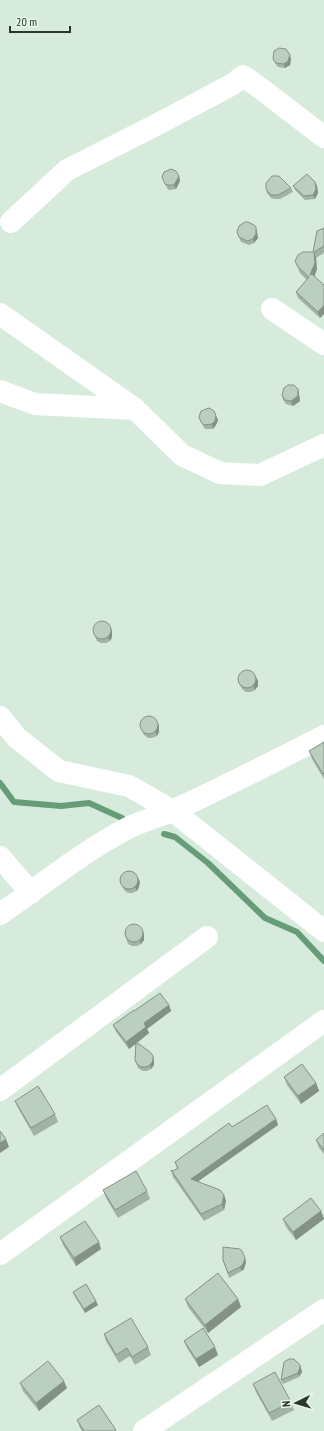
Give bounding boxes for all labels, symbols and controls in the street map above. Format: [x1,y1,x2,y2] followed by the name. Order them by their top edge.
[10,8,70,34] scale bar
[16,14,37,29] text: 20 m
[276,1383,316,1423] north arrow
[279,1400,293,1407] text: N

